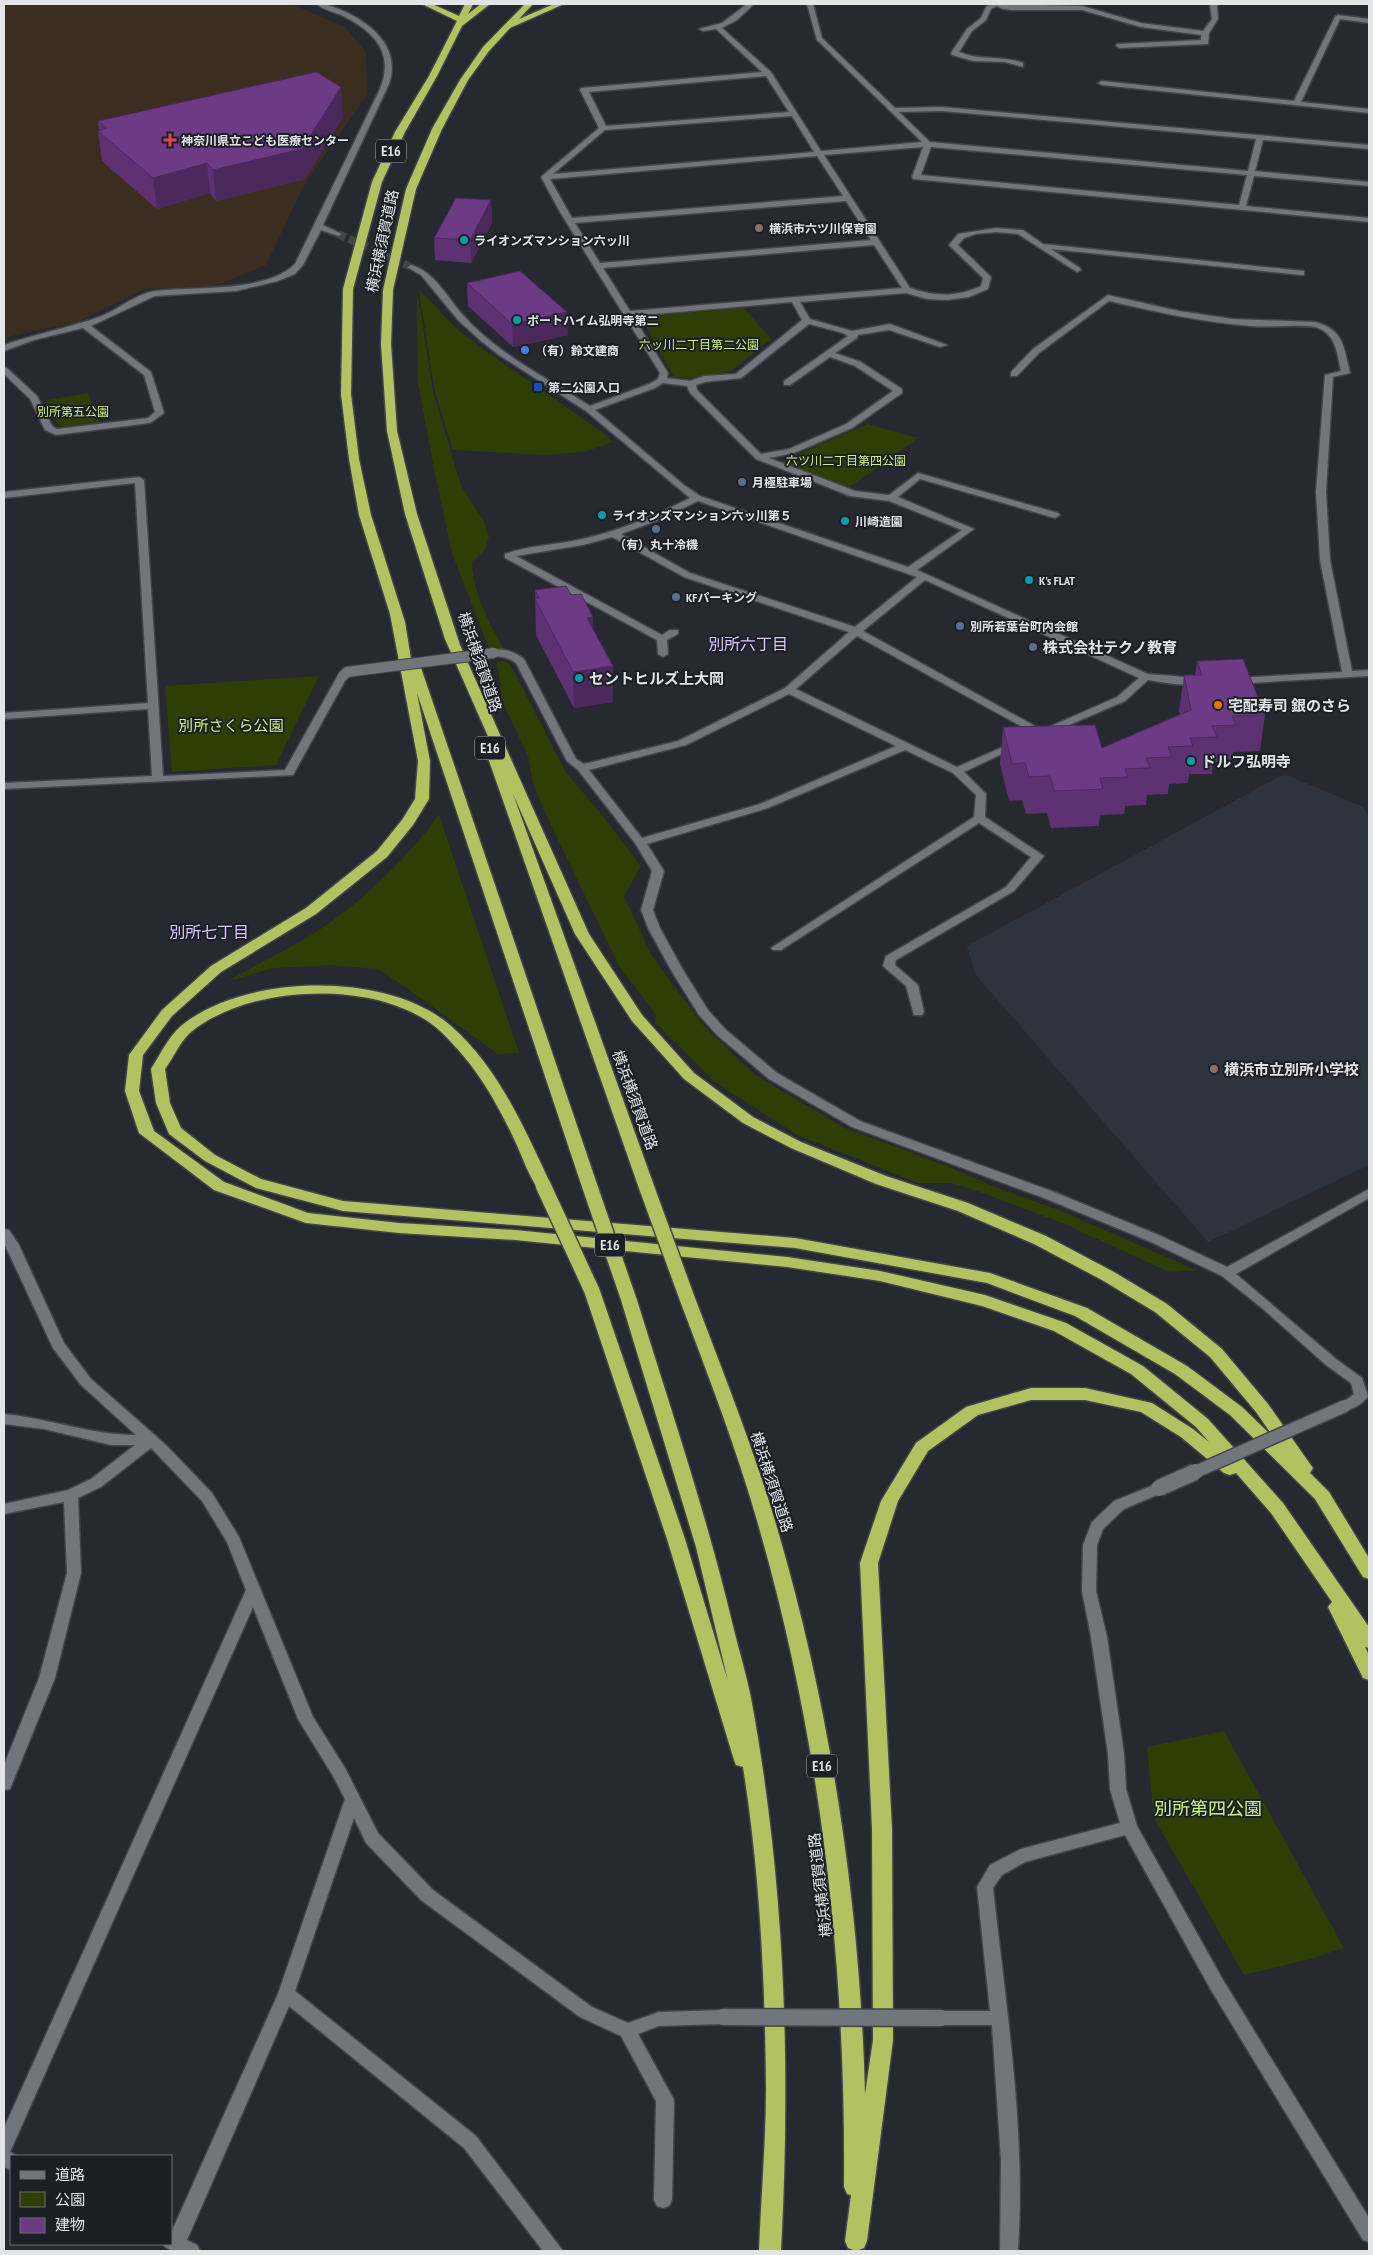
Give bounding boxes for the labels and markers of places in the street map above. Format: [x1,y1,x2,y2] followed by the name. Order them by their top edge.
[163,133,177,147] marker: 神奈川県立こども医療センター
[181,133,349,148] place label: 神奈川県立こども医療センター
[769,221,877,236] place label: 横浜市六ツ川保育園
[753,222,765,234] marker: 横浜市六ツ川保育園
[474,233,630,248] place label: ライオンズマンション六ッ川
[458,234,470,246] marker: ライオンズマンション六ッ川
[527,313,659,328] place label: ポートハイム弘明寺第二
[511,314,523,326] marker: ポートハイム弘明寺第二
[535,343,619,358] place label: （有）鈴文建商
[519,344,531,356] marker: （有）鈴文建商
[548,380,620,395] place label: 第二公園入口
[532,381,544,393] marker: 第二公園入口
[752,475,812,490] place label: 月極駐車場
[736,476,748,488] marker: 月極駐車場
[612,508,792,523] place label: ライオンズマンション六ッ川第５
[596,509,608,521] marker: ライオンズマンション六ッ川第５
[855,514,903,529] place label: 川崎造園
[839,515,851,527] marker: 川崎造園
[650,523,662,535] marker: （有）丸十冷機
[614,537,698,552] place label: （有）丸十冷機
[1039,573,1075,588] place label: K's FLAT
[1023,574,1035,586] marker: K's FLAT
[686,590,757,605] place label: KFパーキング
[670,591,682,603] marker: KFパーキング
[970,619,1078,634] place label: 別所若葉台町内会館
[954,620,966,632] marker: 別所若葉台町内会館
[1043,638,1177,657] place label: 株式会社テクノ教育
[1027,641,1039,653] marker: 株式会社テクノ教育
[589,669,724,688] place label: セントヒルズ上大岡
[573,672,585,684] marker: セントヒルズ上大岡
[1228,696,1351,715] place label: 宅配寿司 銀のさら
[1212,699,1224,711] marker: 宅配寿司 銀のさら
[1201,752,1291,771] place label: ドルフ弘明寺
[1185,755,1197,767] marker: ドルフ弘明寺
[1224,1060,1359,1079] place label: 横浜市立別所小学校
[1208,1063,1220,1075] marker: 横浜市立別所小学校

